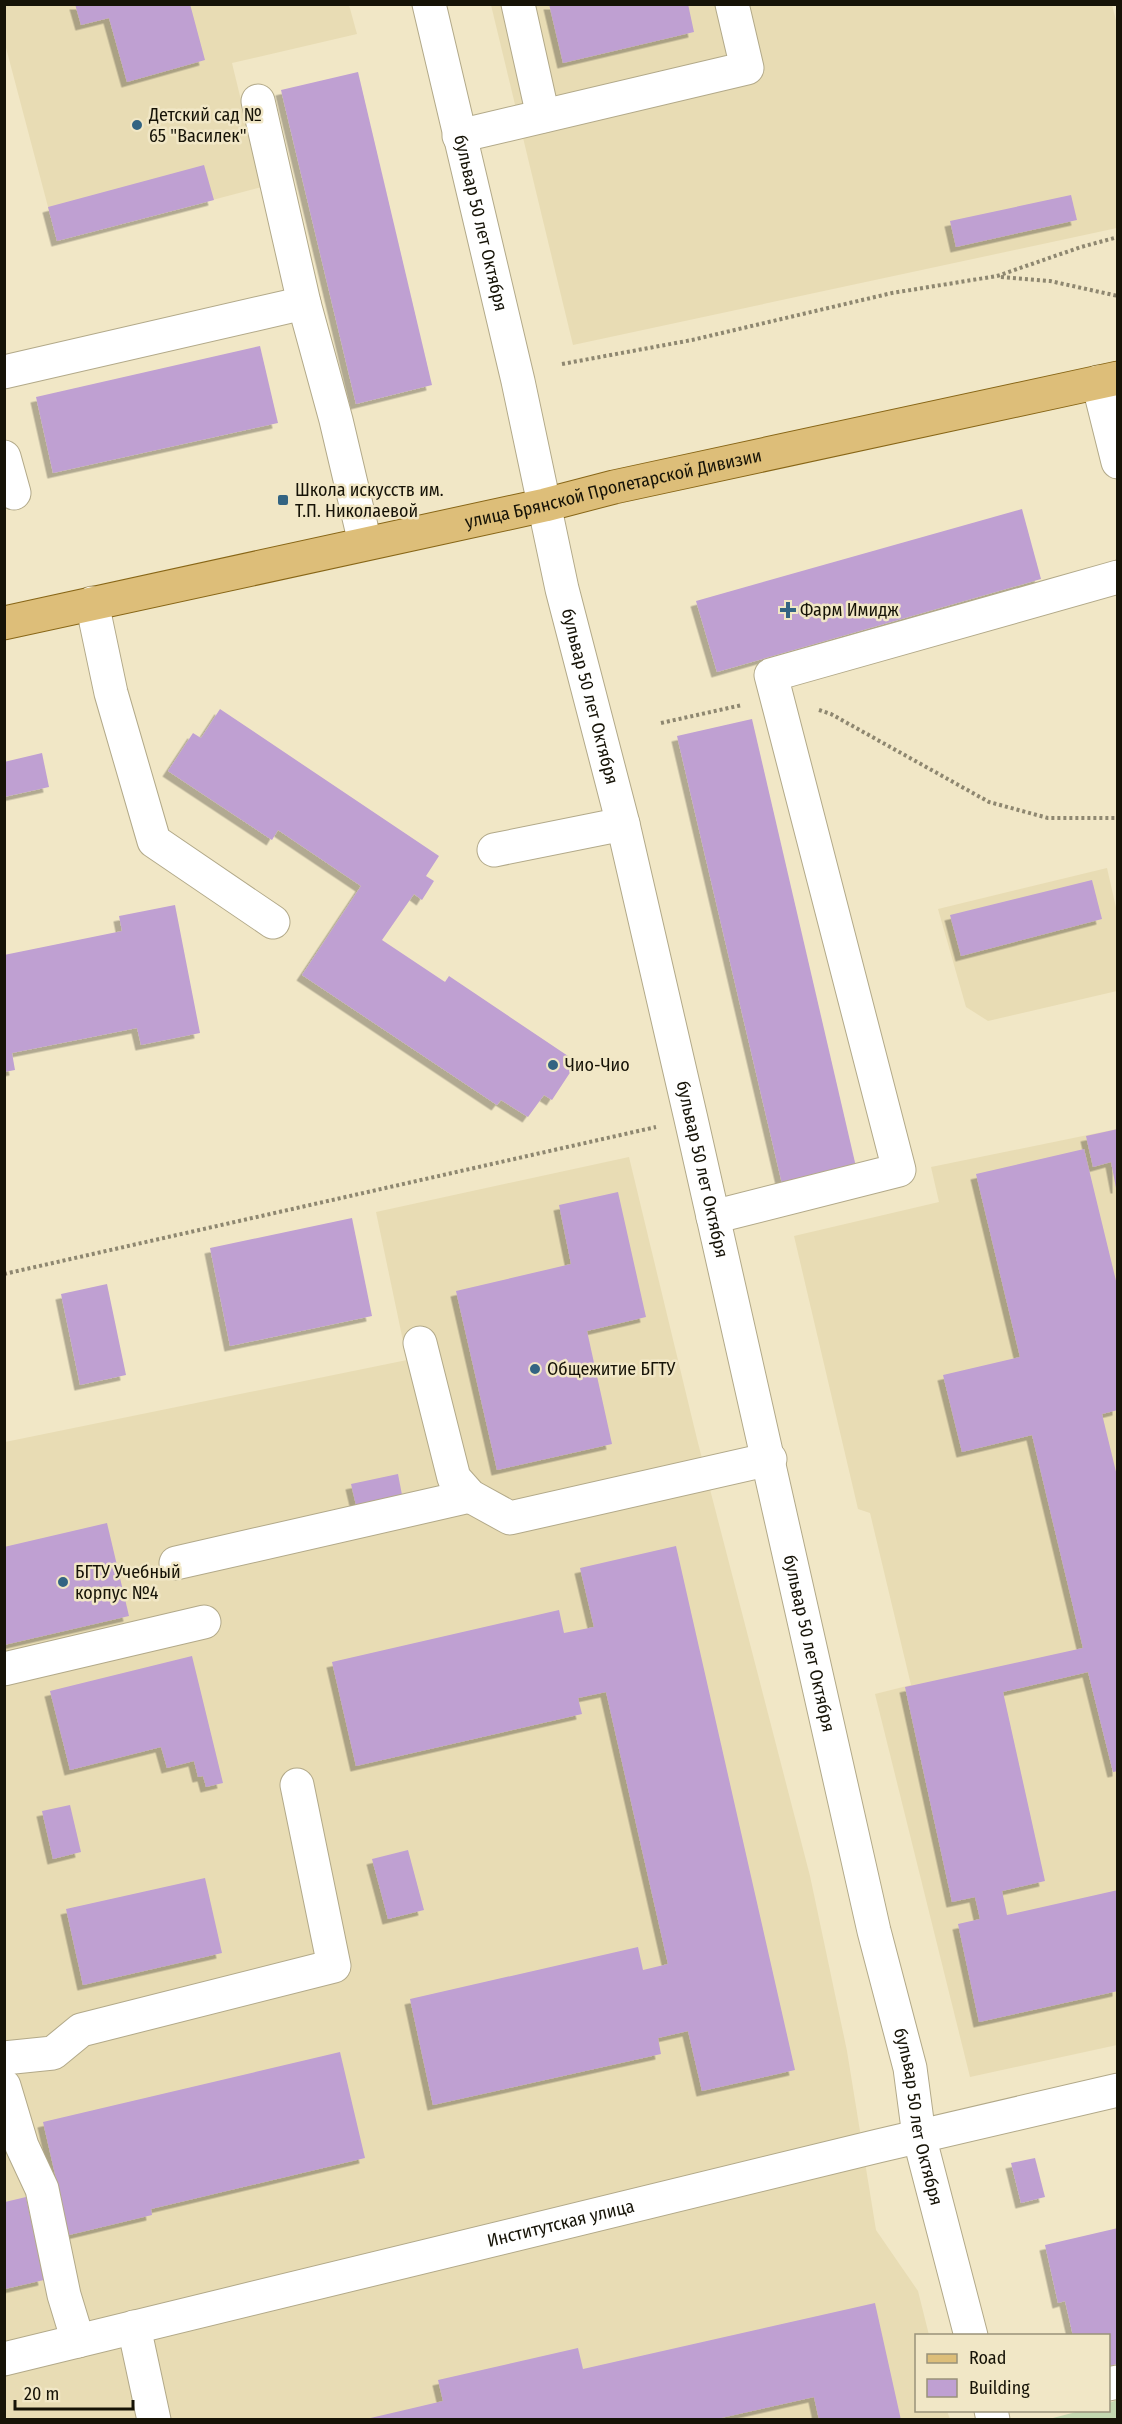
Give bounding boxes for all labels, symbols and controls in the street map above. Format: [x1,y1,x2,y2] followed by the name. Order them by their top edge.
[148,104,262,147] place label: Детский сад № 65 "Василек"
[130,118,144,132] marker: Детский сад № 65 "Василек"
[449,132,512,313] street label: бульвар 50 лет Октября
[463,444,764,533] street label: улица Брянской Пролетарской Дивизии
[295,479,444,522] place label: Школа искусств им. Т.П. Николаевой
[276,493,290,507] marker: Школа искусств им. Т.П. Николаевой
[800,599,899,621] place label: Фарм Имидж
[781,603,795,617] marker: Фарм Имидж
[557,606,623,787] street label: бульвар 50 лет Октября
[565,1054,630,1076] place label: Чио-Чио
[546,1058,560,1072] marker: Чио-Чио
[672,1079,733,1260] street label: бульвар 50 лет Октября
[547,1358,676,1380] place label: Общежитие БГТУ
[528,1362,542,1376] marker: Общежитие БГТУ
[779,1553,840,1734] street label: бульвар 50 лет Октября
[75,1561,181,1604] place label: БГТУ Учебный корпус №4
[56,1575,70,1589] marker: БГТУ Учебный корпус №4
[889,2026,948,2208] street label: бульвар 50 лет Октября
[485,2195,637,2252] street label: Институтская улица
[915,2334,1110,2412] legend
[969,2347,1006,2369] text: Road
[15,2373,134,2411] scale bar
[969,2377,1030,2399] text: Building
[24,2383,59,2405] text: 20 m

